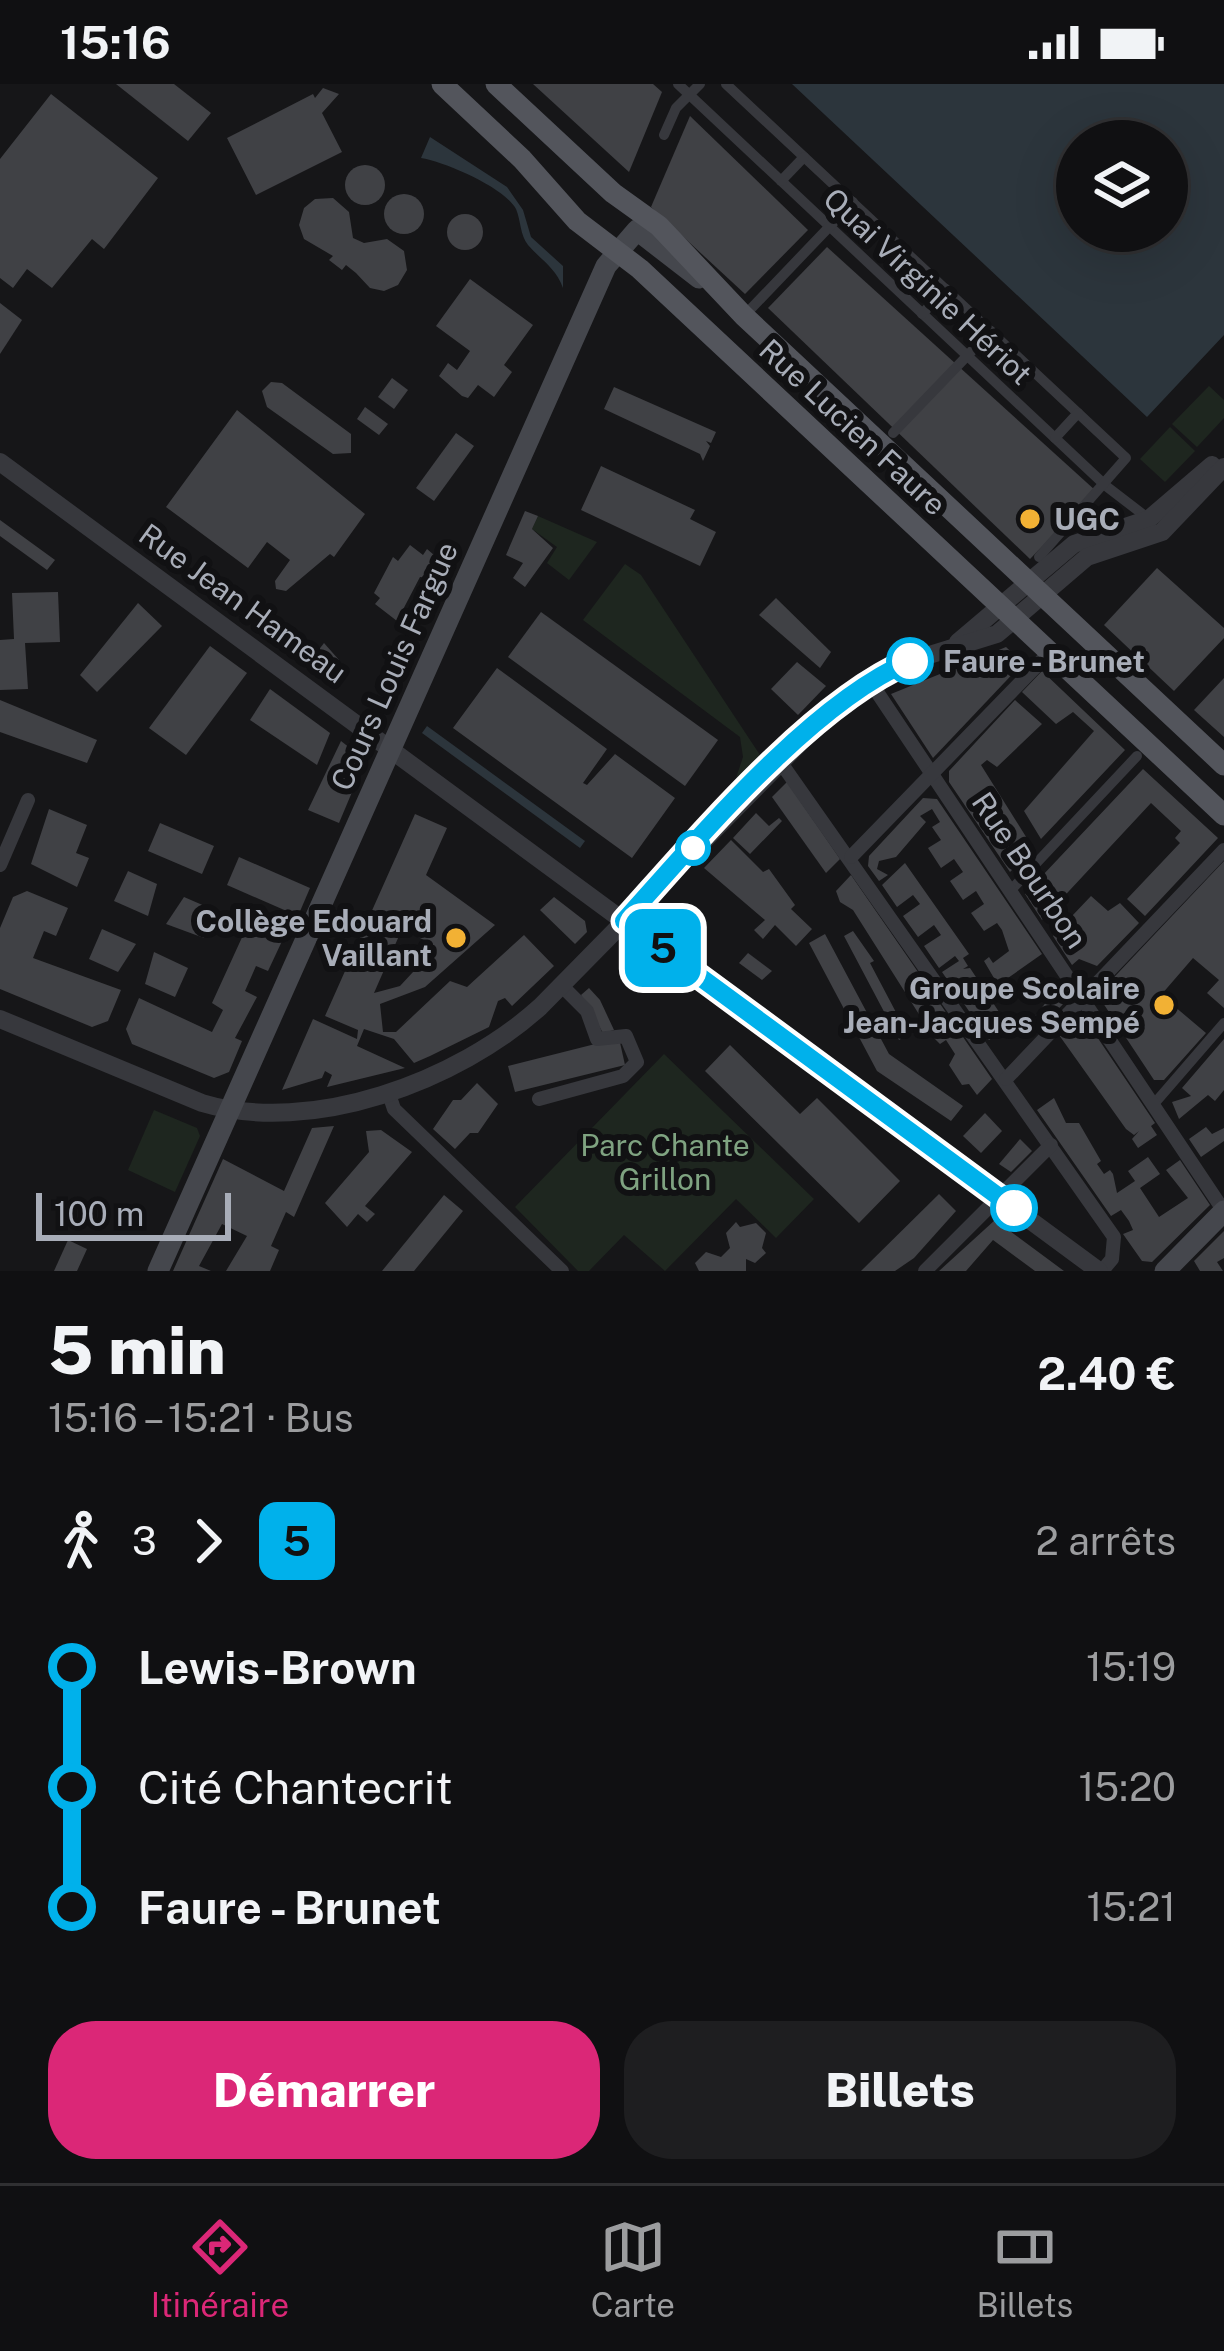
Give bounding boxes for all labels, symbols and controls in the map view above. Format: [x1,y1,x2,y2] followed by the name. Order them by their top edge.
[60,16,171,69] text: 15:16
[1056,120,1188,252] map controls
[1056,120,1188,252] button: layers
[816,180,1040,392] street label: Quai Virginie Hériot
[752,331,954,523] street label: Rue Lucien Faure
[1054,501,1120,537] place label: UGC
[1017,506,1043,532] marker: UGC
[132,516,354,690] street label: Rue Jean Hameau
[323,536,465,796] street label: Cours Louis Fargue
[888,639,932,683] marker: Faure - Brunet
[943,643,1145,679] place label: Faure - Brunet
[965,785,1095,955] street label: Rue Bourbon
[677,832,709,864] unlabelled marker
[195,903,432,973] place label: Collège Edouard Vaillant
[624,909,702,987] line badge: 5
[649,923,677,972] text: 5
[443,925,469,951] marker: Collège Edouard Vaillant
[843,970,1140,1040] place label: Groupe Scolaire Jean-Jacques Sempé
[1151,992,1177,1018] marker: Groupe Scolaire Jean-Jacques Sempé
[580,1127,750,1197] park label: Parc Chante Grillon
[992,1186,1036,1230] unlabelled marker
[36,1187,231,1240] scale bar
[54,1195,144,1233] text: 100 m
[48,1311,226,1389] text: 5 min
[1037,1347,1176,1400] text: 2.40 €
[48,1395,353,1441] text: 15:16 – 15:21 · Bus
[48,1508,114,1574] icon: walk
[175,1508,241,1574] icon: forward
[283,1516,311,1565] text: 5
[132,1518,157,1564] text: 3
[1036,1518,1176,1564] text: 2 arrêts
[138,1641,417,1694] text: Lewis-Brown
[1086,1644,1176,1690] text: 15:19
[138,1761,453,1814] text: Cité Chantecrit
[1078,1764,1176,1810] text: 15:20
[138,1881,441,1934] text: Faure - Brunet
[1086,1884,1176,1930] text: 15:21
[48,2021,600,2159] button: Démarrer
[624,2021,1176,2159] button: Billets
[151,2214,289,2324] tab: Itinéraire
[591,2214,675,2324] tab: Carte
[977,2214,1073,2324] tab: Billets

